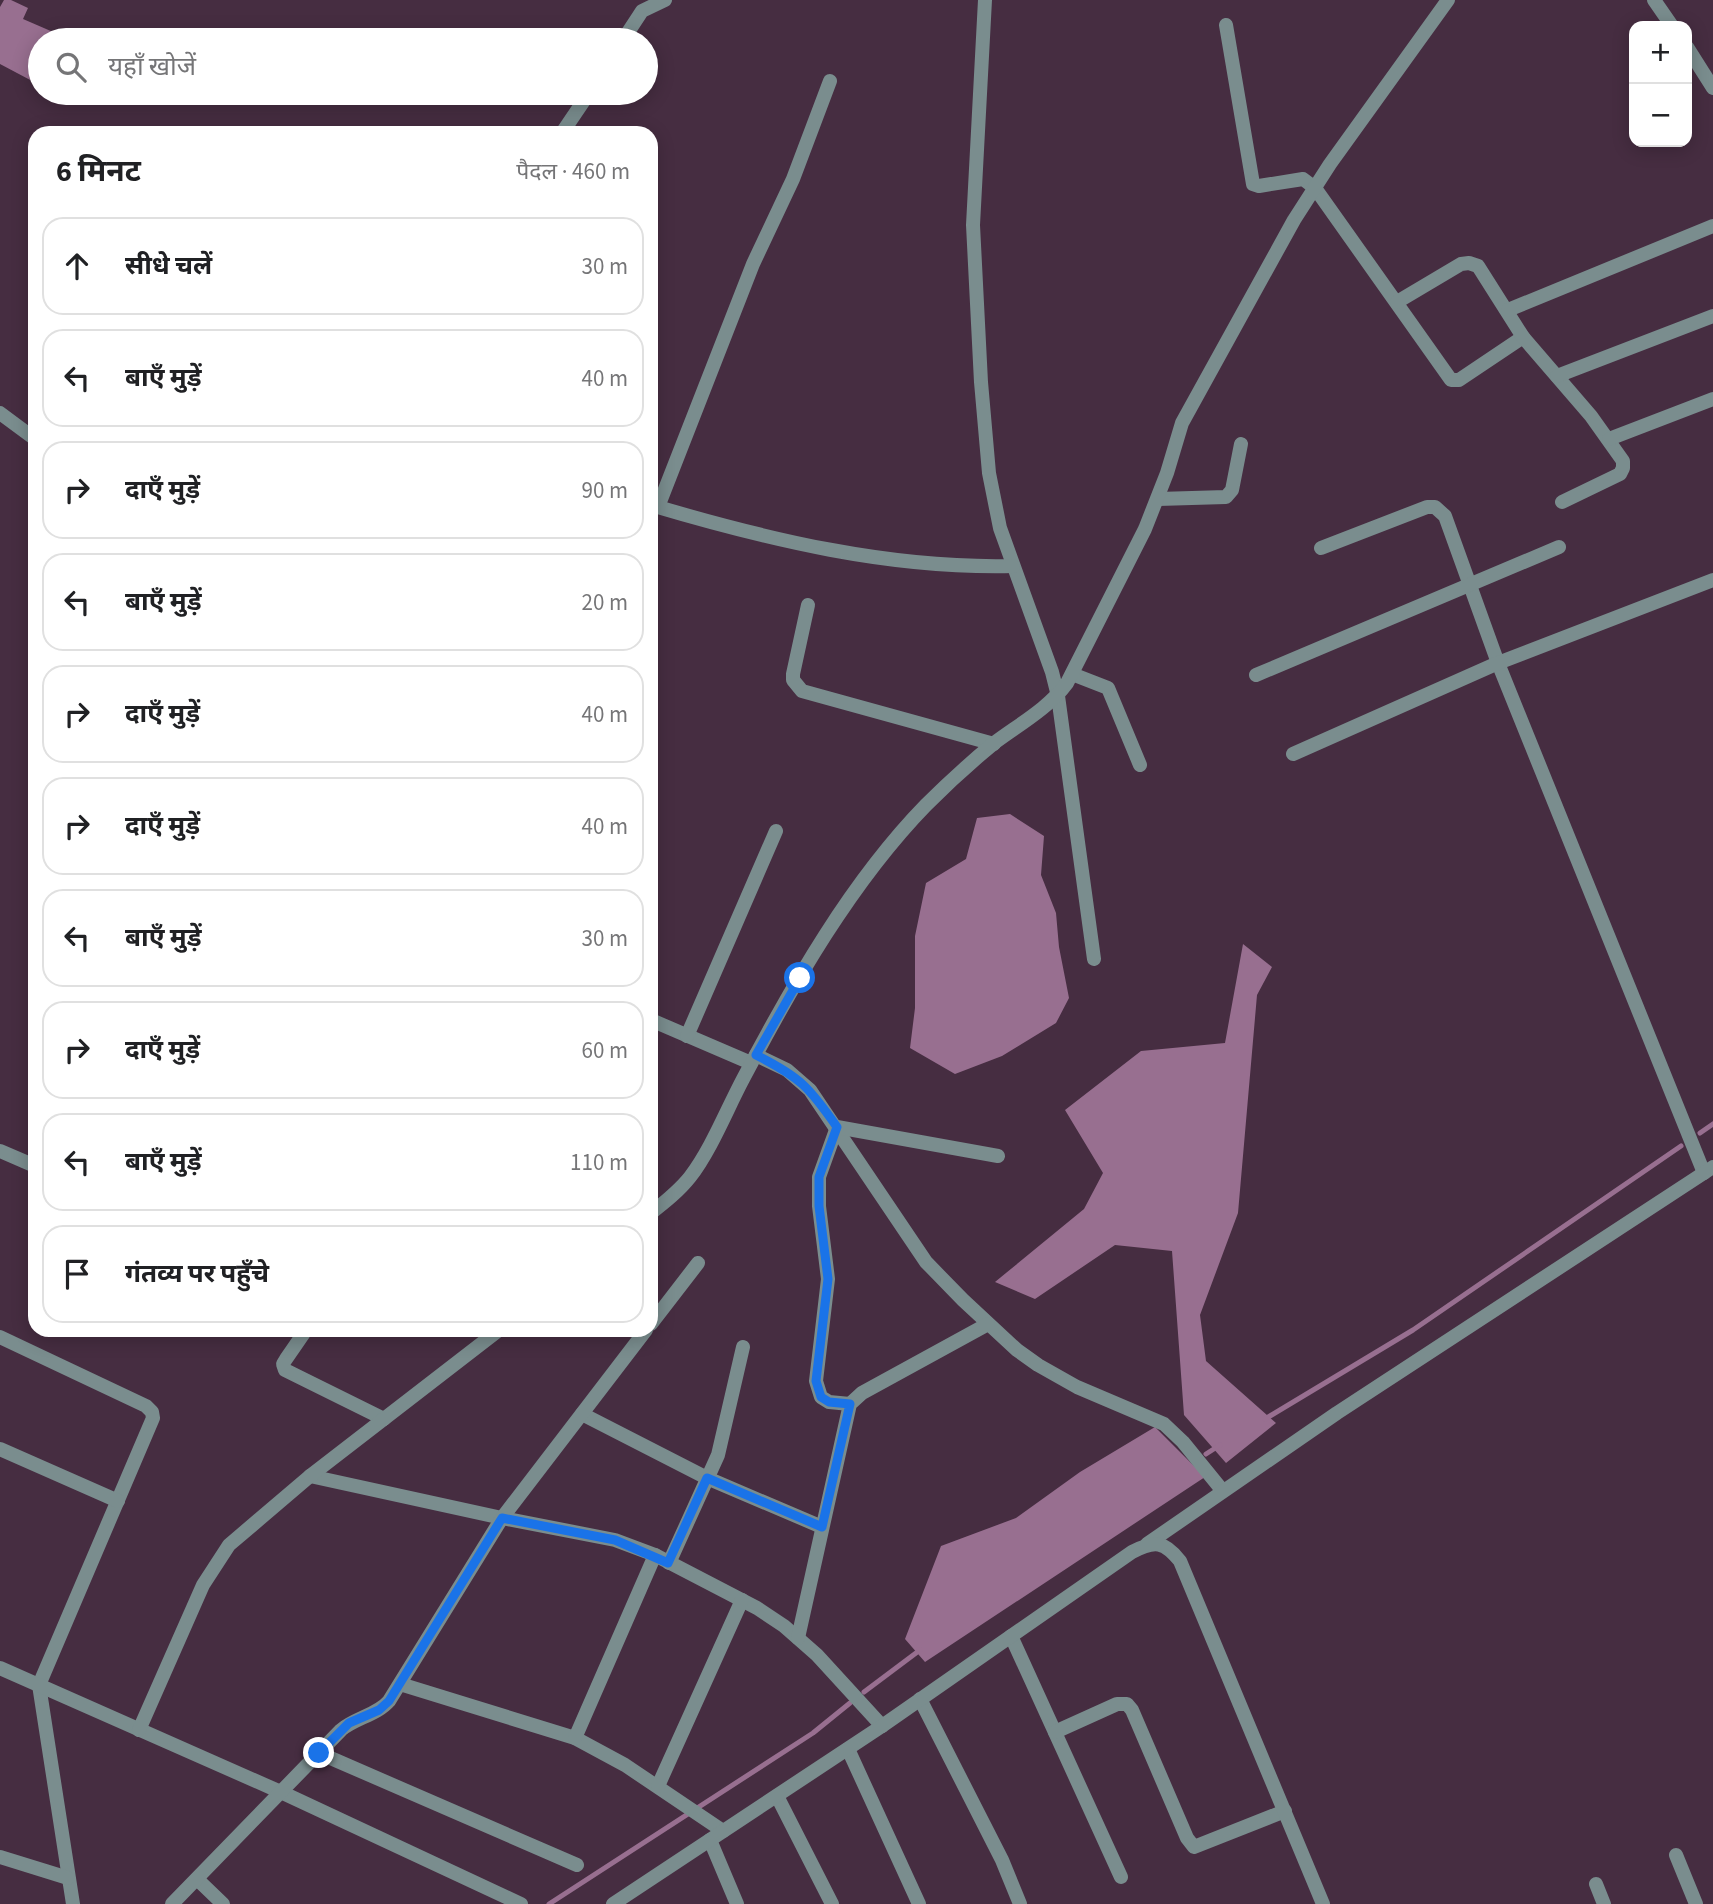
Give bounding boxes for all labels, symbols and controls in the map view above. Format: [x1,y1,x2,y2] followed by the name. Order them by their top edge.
[1629,21,1692,147] map controls
[1629,21,1692,84] button: +
[28,28,658,105] search box
[52,48,90,86] icon: search
[108,48,196,85] text: यहाँ खोजें
[1629,84,1692,147] button: −
[56,150,141,193] text: 6 मिनट
[516,155,630,188] text: पैदल · 460 m
[58,247,96,285] icon: ahead
[125,247,212,284] text: सीधे चलें
[581,250,628,283] text: 30 m
[58,359,96,397] icon: left
[125,359,202,396] text: बाएँ मुड़ें
[581,362,628,395] text: 40 m
[58,471,96,509] icon: right
[125,471,200,508] text: दाएँ मुड़ें
[581,474,628,507] text: 90 m
[58,583,96,621] icon: left
[125,583,202,620] text: बाएँ मुड़ें
[581,586,628,619] text: 20 m
[58,695,96,733] icon: right
[125,695,200,732] text: दाएँ मुड़ें
[581,698,628,731] text: 40 m
[58,807,96,845] icon: right
[125,807,200,844] text: दाएँ मुड़ें
[581,810,628,843] text: 40 m
[58,919,96,957] icon: left
[125,919,202,956] text: बाएँ मुड़ें
[581,922,628,955] text: 30 m
[784,962,815,993] route start
[58,1031,96,1069] icon: right
[125,1031,200,1068] text: दाएँ मुड़ें
[581,1034,628,1067] text: 60 m
[58,1143,96,1181] icon: left
[125,1143,202,1180] text: बाएँ मुड़ें
[570,1146,628,1179] text: 110 m
[58,1255,96,1293] icon: arrive
[125,1255,269,1292] text: गंतव्य पर पहुँचे
[303,1737,334,1768] route end

